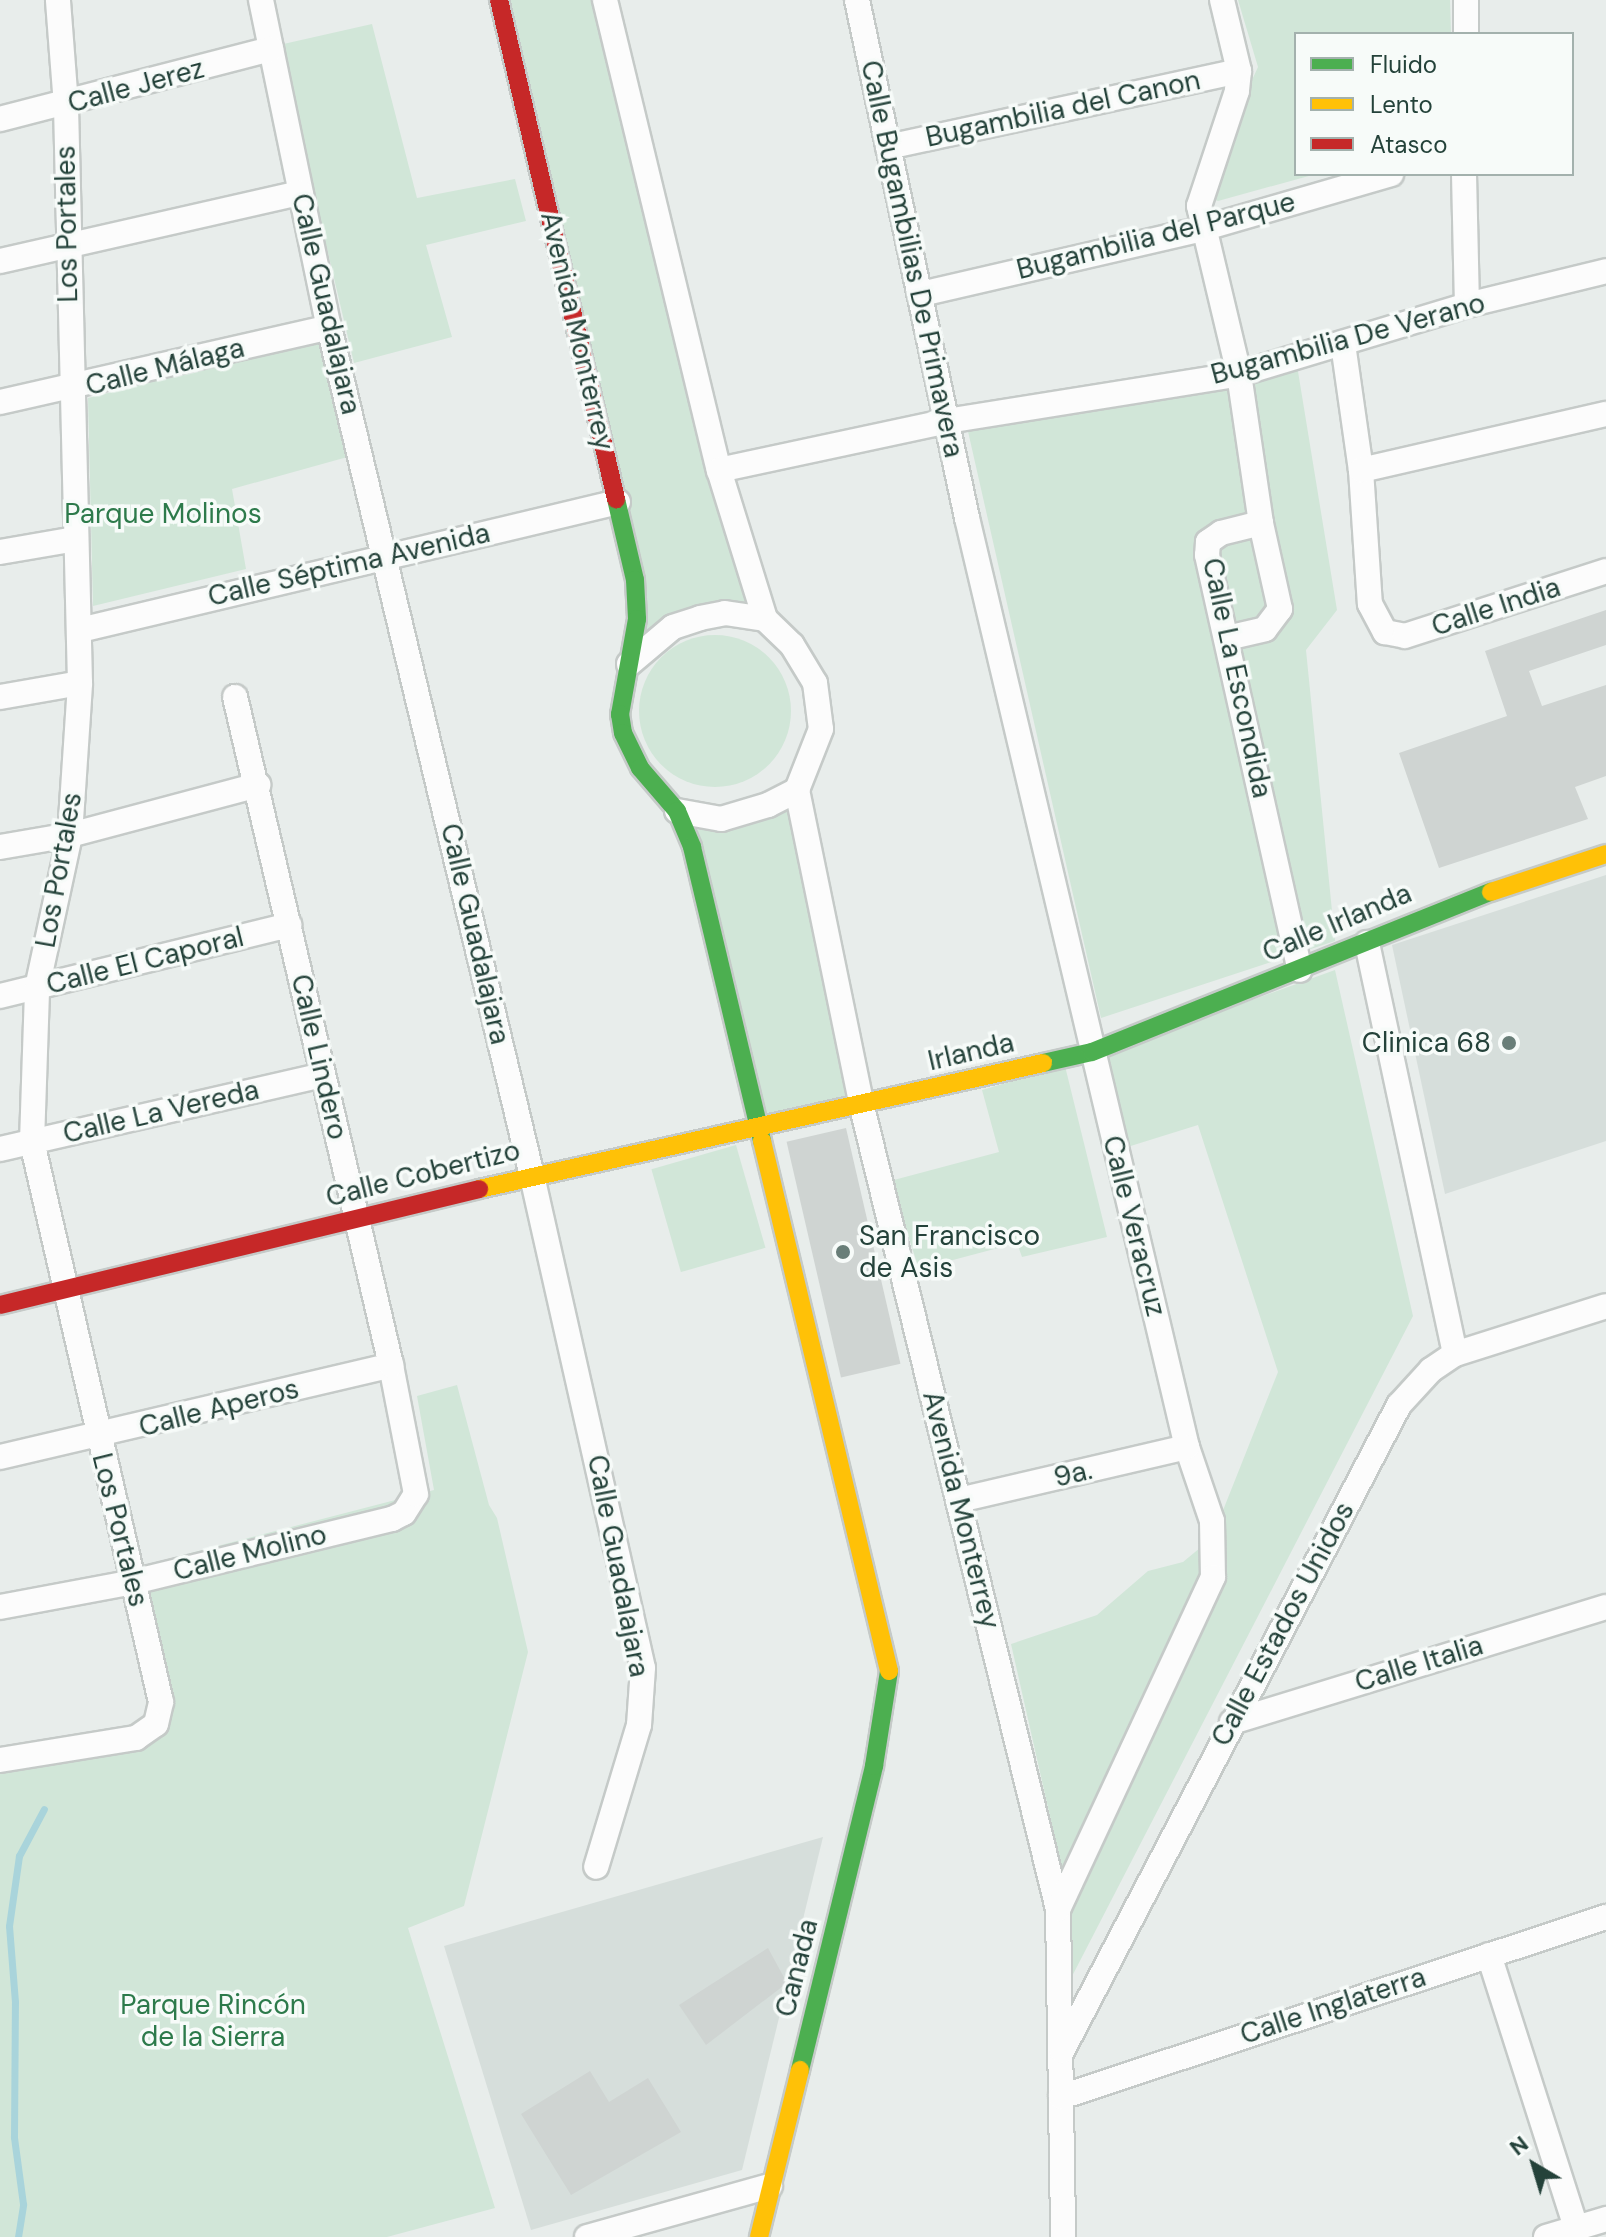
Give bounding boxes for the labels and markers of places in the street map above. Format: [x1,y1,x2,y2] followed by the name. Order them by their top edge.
[1362,1026,1491,1060] place label: Clinica 68
[1498,1032,1520,1054] marker: Clinica 68
[859,1219,1040,1285] place label: San Francisco de Asis
[834,1243,852,1261] marker: San Francisco de Asis

